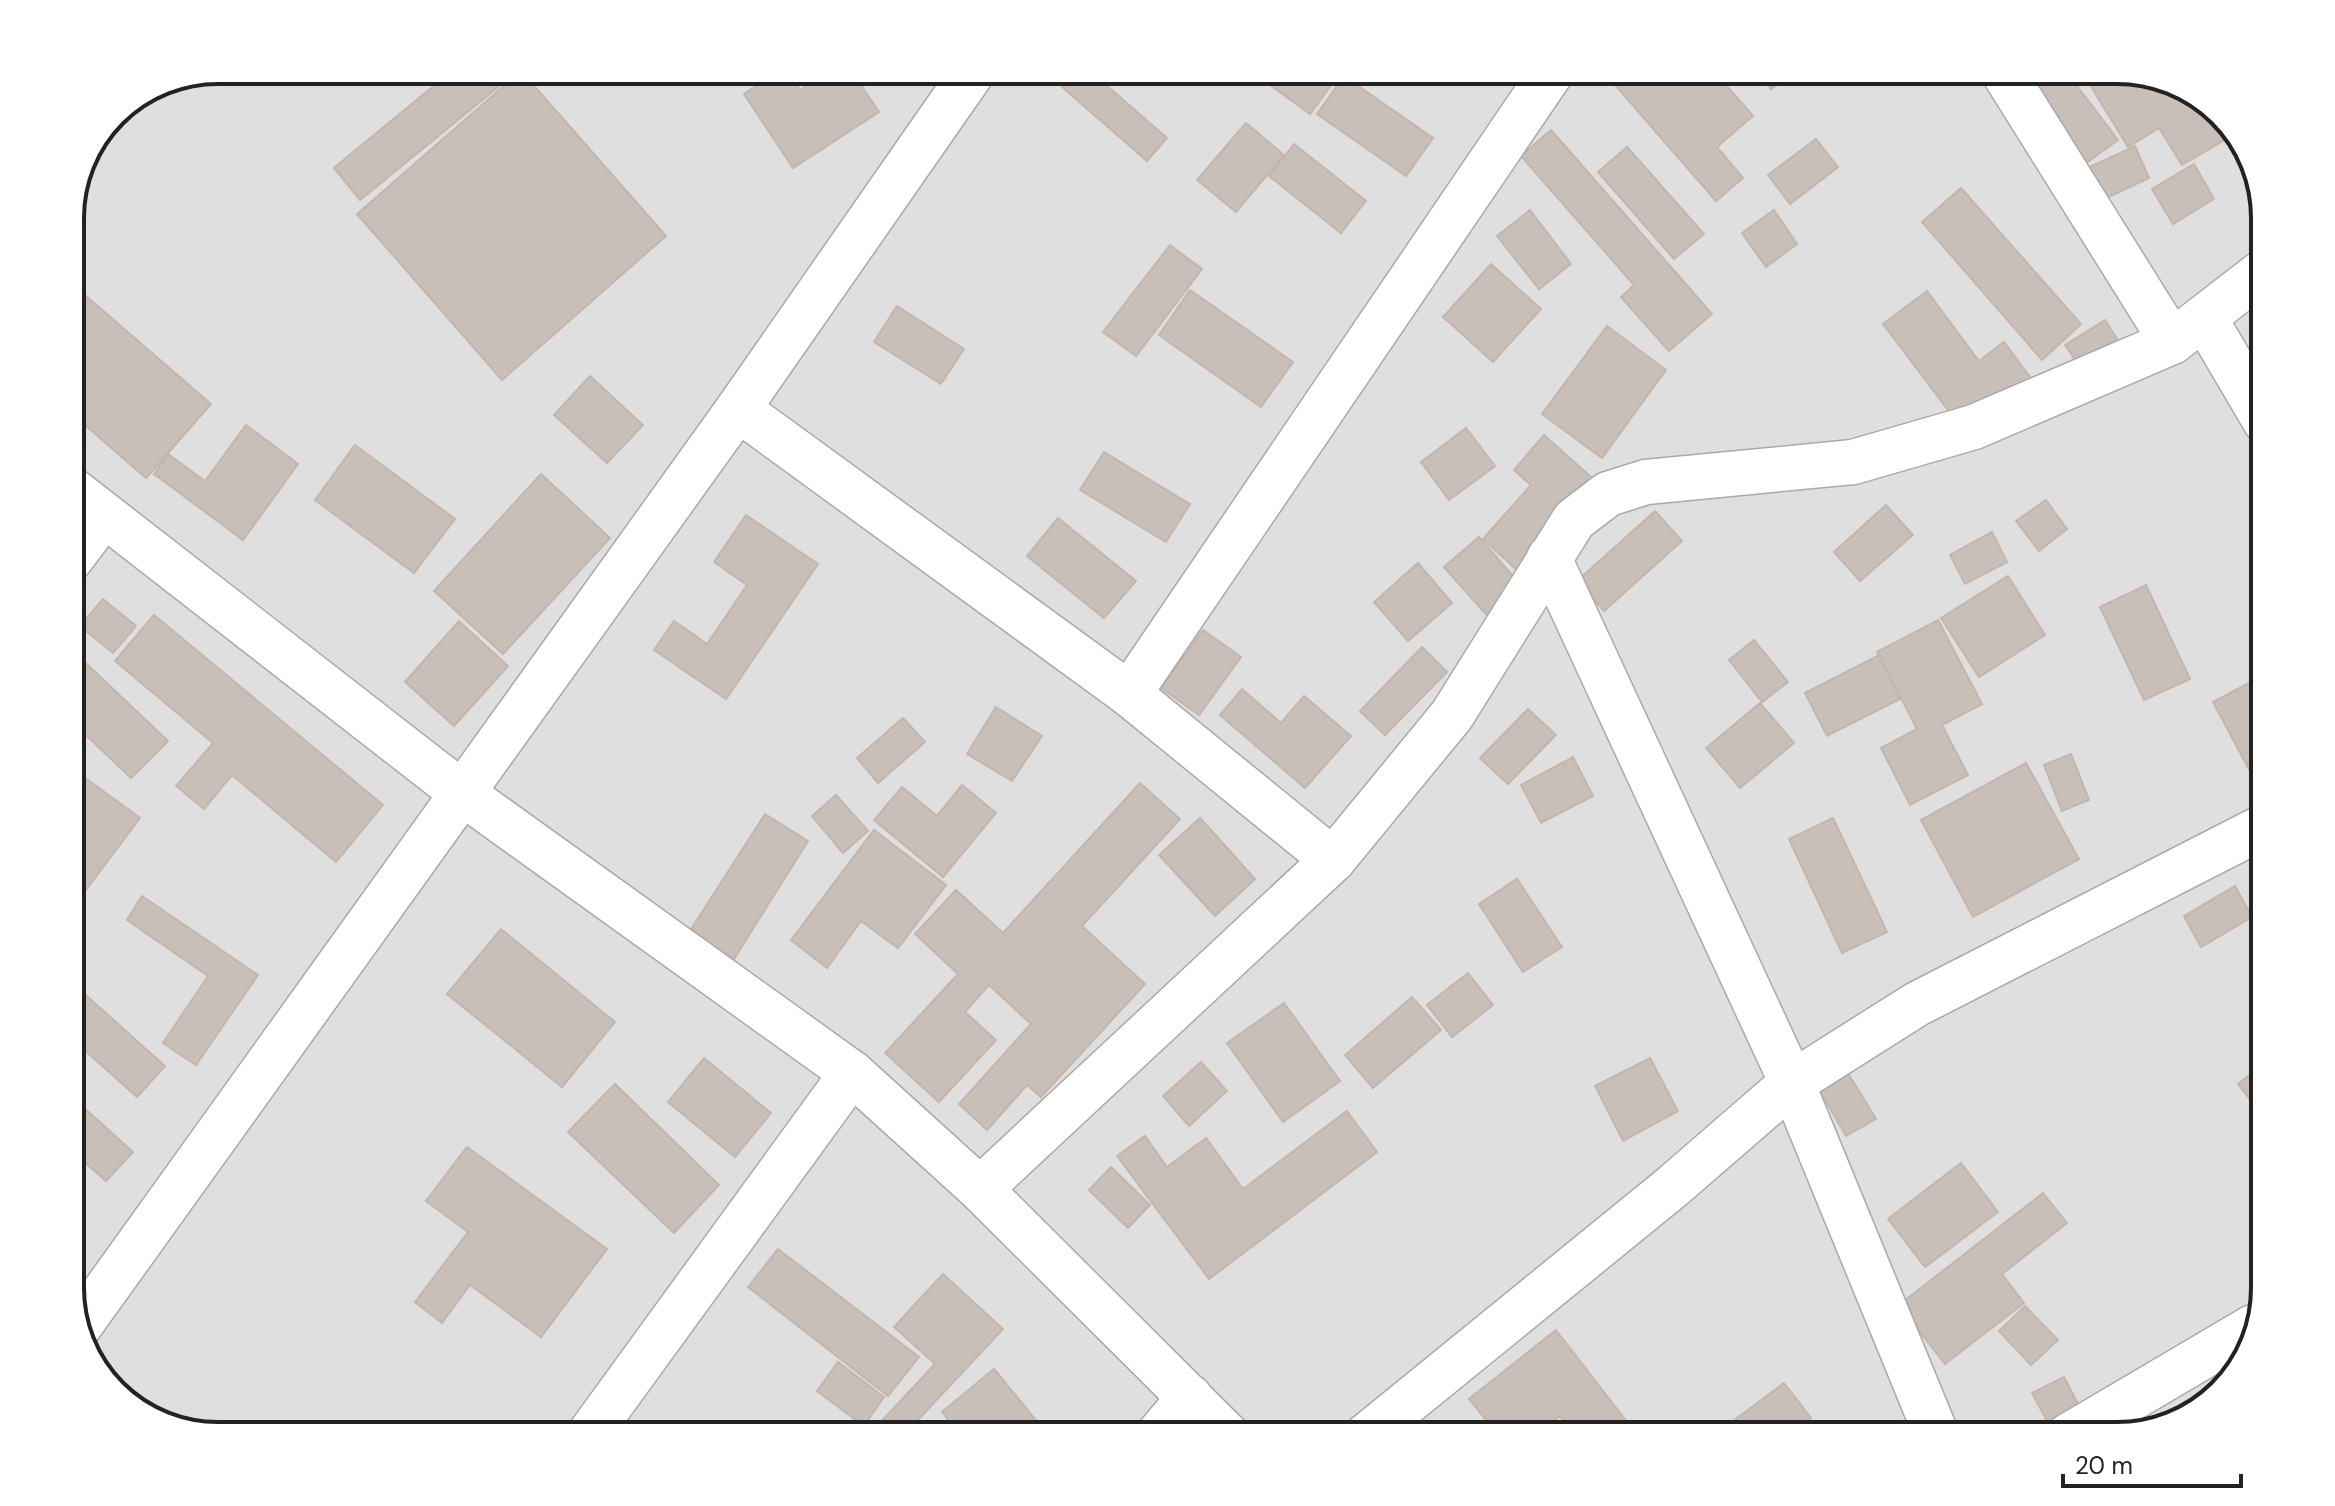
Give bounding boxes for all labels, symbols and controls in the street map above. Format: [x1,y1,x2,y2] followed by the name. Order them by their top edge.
[2063,1438,2241,1488] scale bar
[2075,1450,2133,1481] text: 20 m

